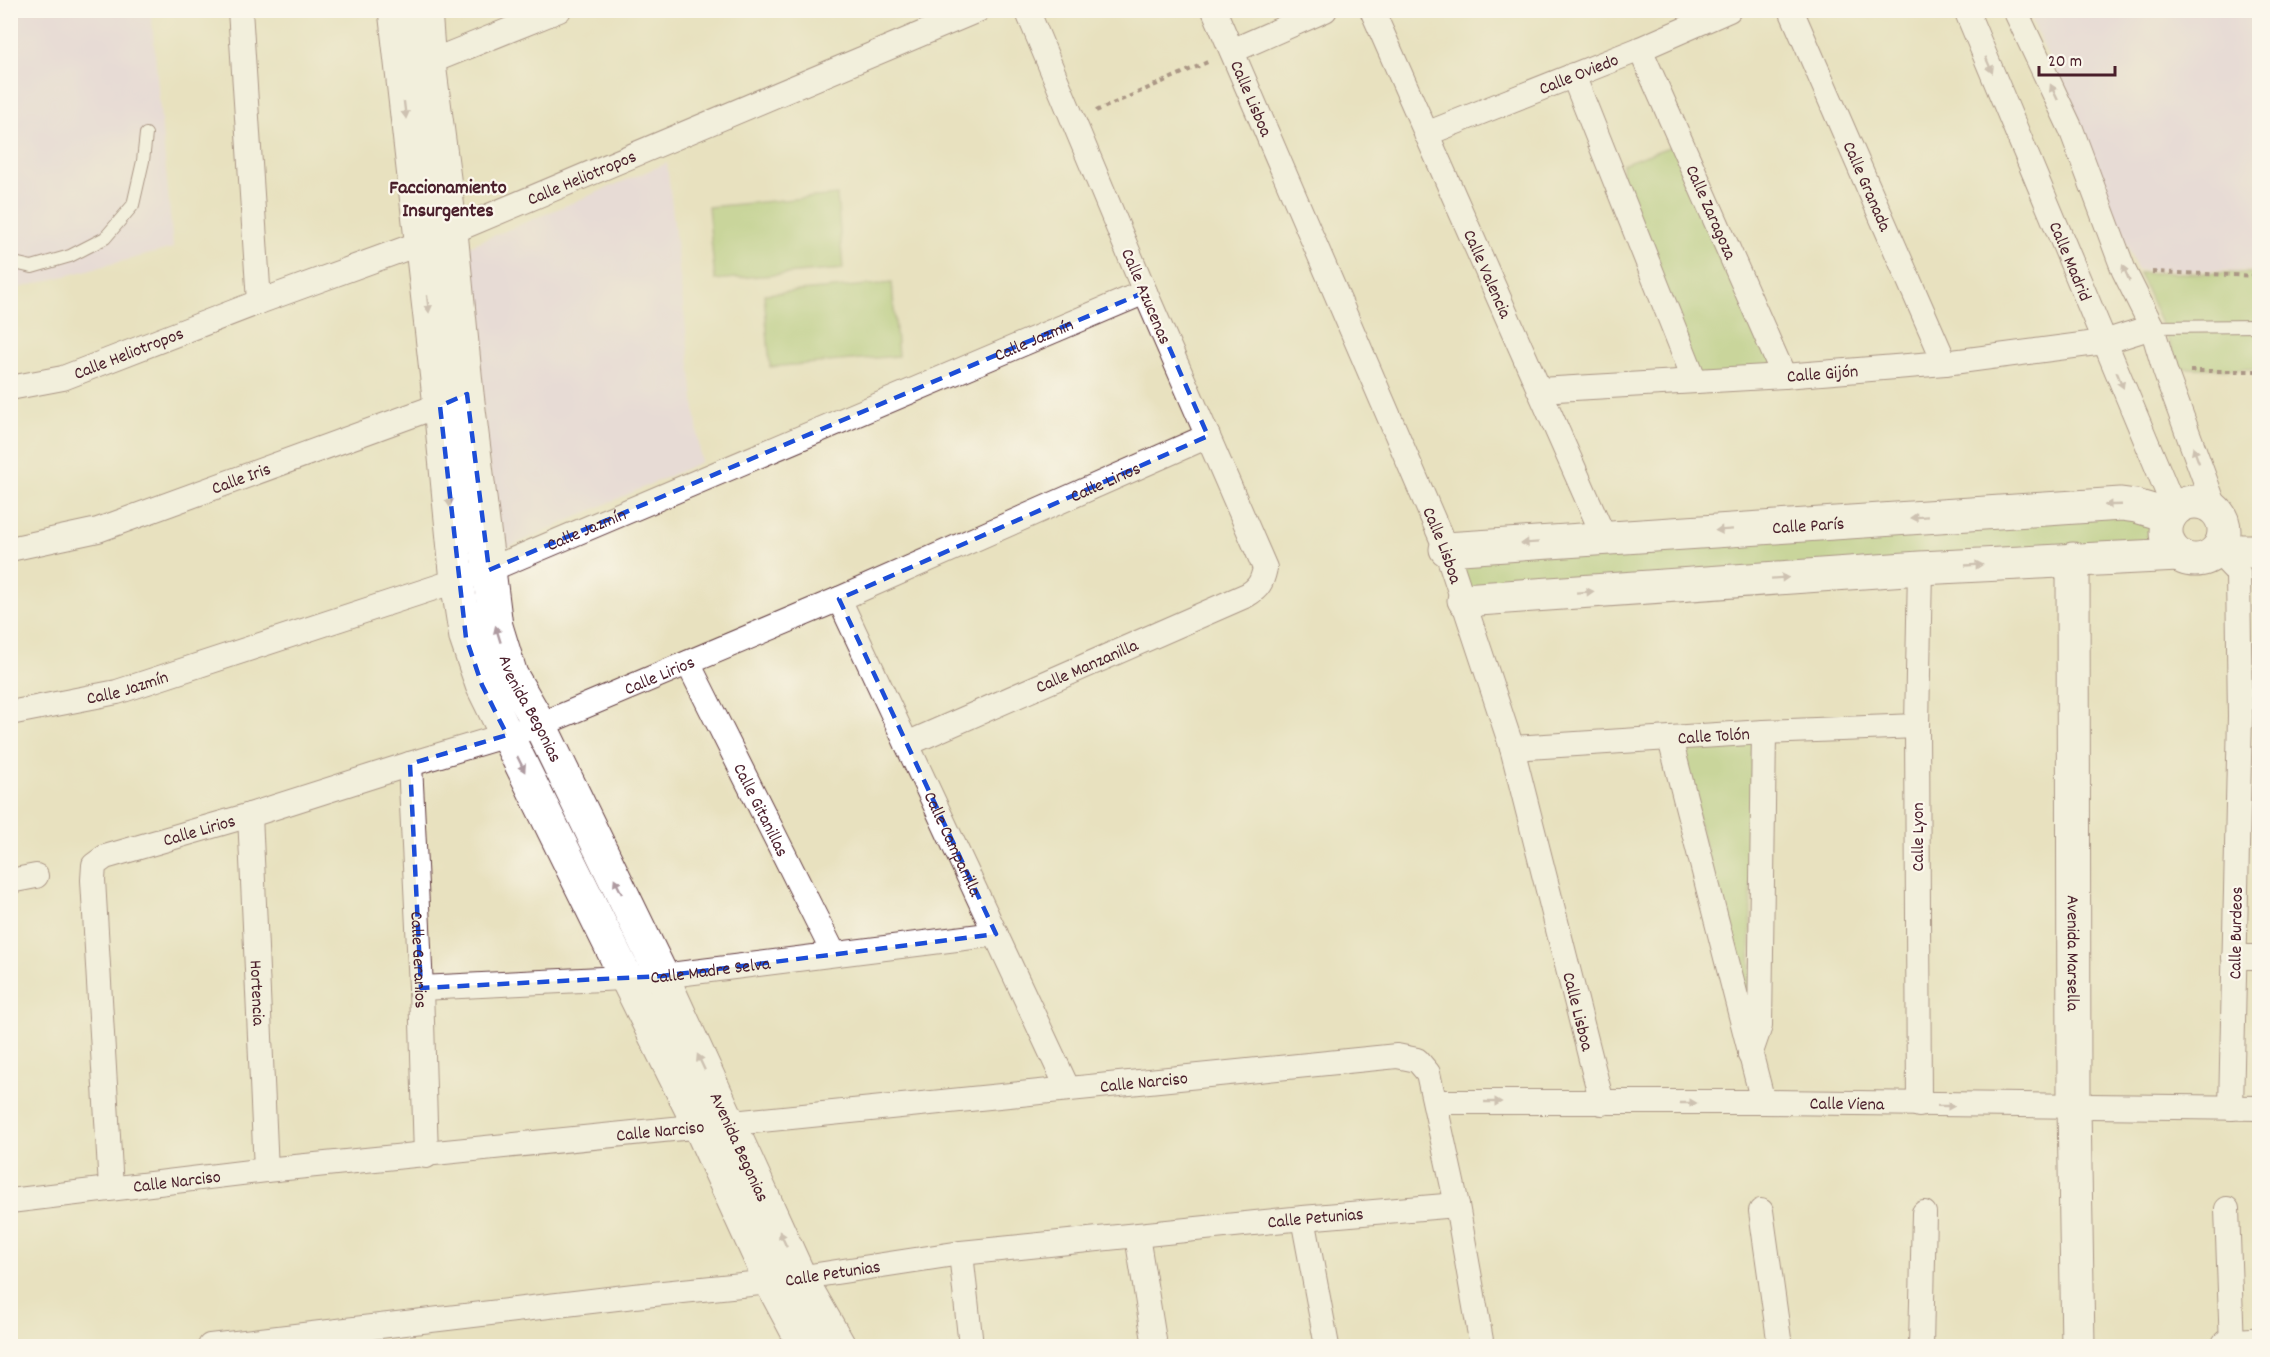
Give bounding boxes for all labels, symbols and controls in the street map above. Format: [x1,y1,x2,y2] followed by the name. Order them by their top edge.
[2039,39,2116,77] scale bar
[1536,49,1623,103] street label: Calle Oviedo
[2048,50,2082,75] text: 20 m
[1984,56,1994,74] one-way arrow
[1222,57,1277,142] street label: Calle Lisboa
[2049,84,2058,101] one-way arrow
[400,101,410,120] one-way arrow
[1835,138,1896,236] street label: Calle Granada
[524,145,641,213] street label: Calle Heliotropos
[1678,162,1741,265] street label: Calle Zaragoza
[389,175,507,226] district label: Faccionamiento Insurgentes
[2041,218,2096,305] street label: Calle Madrid
[1455,226,1516,323] street label: Calle Valencia
[1113,245,1176,349] street label: Calle Azucenas
[2121,264,2131,282] one-way arrow
[423,295,433,314] one-way arrow
[991,314,1078,369] street label: Calle Jazmín
[71,322,188,388] street label: Calle Heliotropos
[1786,360,1859,391] street label: Calle Gijón
[2115,372,2125,390] one-way arrow
[2190,446,2200,464] one-way arrow
[1067,457,1145,510] street label: Calle Lirios
[209,458,275,502] street label: Calle Iris
[444,489,454,508] one-way arrow
[2104,500,2123,509] one-way arrow
[544,503,631,559] street label: Calle Jazmín
[1414,504,1467,588] street label: Calle Lisboa
[1772,512,1845,542] street label: Calle París
[1909,512,1928,522] one-way arrow
[1715,525,1734,534] one-way arrow
[1520,538,1539,548] one-way arrow
[1965,560,1984,569] one-way arrow
[1770,573,1789,583] one-way arrow
[1576,587,1595,596] one-way arrow
[493,625,502,643] one-way arrow
[1032,634,1143,701] street label: Calle Manzanilla
[621,651,699,703] street label: Calle Lirios
[491,653,566,767] street label: Avenida Begonias
[85,666,172,713] street label: Calle Jazmín
[1677,723,1751,752] street label: Calle Tolón
[516,755,526,773] one-way arrow
[725,760,793,862] street label: Calle Gitanillas
[916,788,987,902] street label: Calle Campanilla
[1907,803,1932,871] street label: Calle Lyon
[161,810,239,855] street label: Calle Lirios
[613,877,622,894] one-way arrow
[2224,886,2251,980] street label: Calle Burdeos
[2059,895,2084,1012] street label: Avenida Marsella
[402,911,432,1009] street label: Calle Geranios
[650,952,772,992] street label: Calle Madre Selva
[242,959,270,1027] street label: Hortencia
[1554,970,1598,1054] street label: Calle Lisboa
[697,1053,706,1070] one-way arrow
[1099,1067,1189,1101] street label: Calle Narciso
[702,1089,774,1207] street label: Avenida Begonias
[1809,1093,1885,1118] street label: Calle Viena
[1484,1098,1503,1107] one-way arrow
[1679,1098,1698,1108] one-way arrow
[1937,1101,1956,1111] one-way arrow
[615,1116,706,1150] street label: Calle Narciso
[132,1166,222,1201] street label: Calle Narciso
[1266,1203,1365,1237] street label: Calle Petunias
[777,1230,787,1248] one-way arrow
[784,1255,882,1295] street label: Calle Petunias

